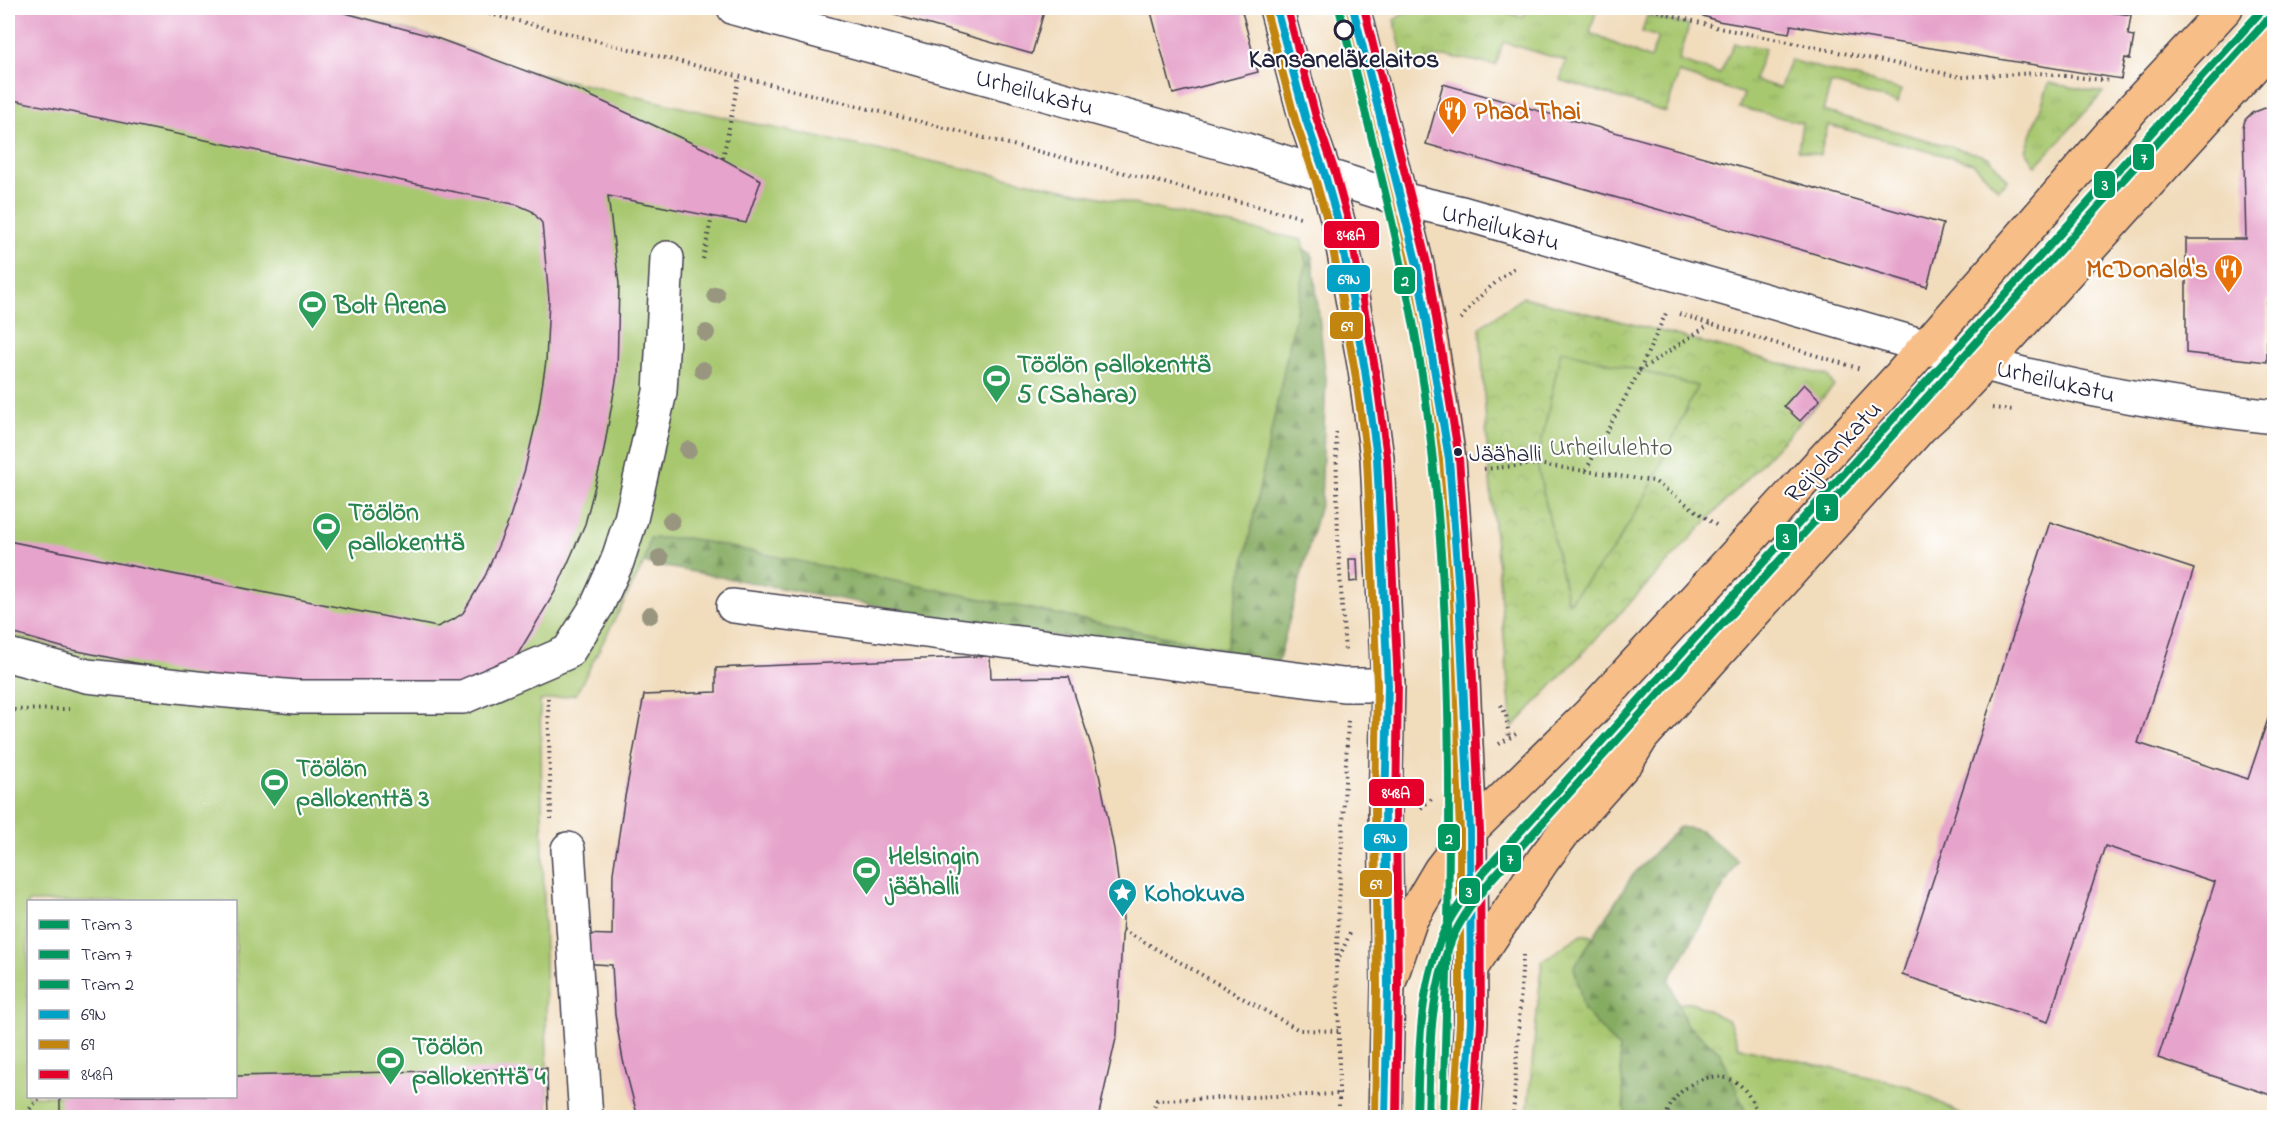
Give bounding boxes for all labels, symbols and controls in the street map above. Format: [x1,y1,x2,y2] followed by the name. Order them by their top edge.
[1334,20,1354,40] marker: Kansaneläkelaitos
[1249,42,1439,80] place label: Kansaneläkelaitos
[971,60,1098,128] street label: Urheilukatu
[1437,94,1469,136] restaurant icon: Phad Thai
[1474,94,1581,132] place label: Phad Thai
[2132,143,2155,171] line badge: 7
[2141,147,2148,171] text: 7
[2093,170,2116,199] line badge: 3
[2101,174,2109,198] text: 3
[1437,195,1564,263] street label: Urheilukatu
[1323,220,1380,249] line badge: 848A
[1336,224,1365,248] text: 848A
[2086,252,2208,290] place label: McDonald's
[2213,252,2245,294] restaurant icon: McDonald's
[1326,264,1371,293] line badge: 69N
[1393,266,1416,295] line badge: 2
[1337,268,1361,292] text: 69N
[1400,270,1409,294] text: 2
[297,288,329,330] sports icon: Bolt Arena
[333,288,446,326] place label: Bolt Arena
[1329,311,1364,340] line badge: 69
[1340,315,1353,339] text: 69
[1017,347,1211,415] place label: Töölön pallokenttä 5 (Sahara)
[1992,351,2119,415] street label: Urheilukatu
[980,362,1012,404] sports icon: Töölön pallokenttä 5 (Sahara)
[1776,393,1892,513] street label: Reijolankatu
[1550,430,1672,468] park label: Urheilulehto
[1469,438,1542,473] place label: Jäähalli
[1452,446,1464,458] marker: Jäähalli
[1815,493,1839,522] line badge: 7
[348,495,465,563] place label: Töölön pallokenttä
[1824,498,1831,522] text: 7
[311,510,343,552] sports icon: Töölön pallokenttä
[1775,523,1798,551] line badge: 3
[1782,527,1790,551] text: 3
[296,751,430,819] place label: Töölön pallokenttä 3
[259,766,291,808] sports icon: Töölön pallokenttä 3
[1368,778,1425,807] line badge: 848A
[1381,782,1410,806] text: 848A
[1363,823,1408,852] line badge: 69N
[1437,823,1461,852] line badge: 2
[1373,827,1397,851] text: 69N
[1444,828,1453,852] text: 2
[884,839,979,907] place label: Helsingin jäähalli
[1499,844,1522,873] line badge: 7
[1507,848,1514,872] text: 7
[851,854,883,896] sports icon: Helsingin jäähalli
[1359,869,1393,898] line badge: 69
[1369,873,1382,897] text: 69
[1107,876,1139,918] place icon: Kohokuva
[1144,876,1245,914] place label: Kohokuva
[1458,877,1481,905] line badge: 3
[1465,881,1473,905] text: 3
[27,900,237,1098] legend
[81,913,133,939] text: Tram 3
[81,943,133,969] text: Tram 7
[81,973,134,999] text: Tram 2
[81,1003,107,1029] text: 69N
[412,1029,546,1097] place label: Töölön pallokenttä 4
[81,1033,95,1059] text: 69
[375,1044,407,1086] sports icon: Töölön pallokenttä 4
[81,1063,113,1089] text: 848A

